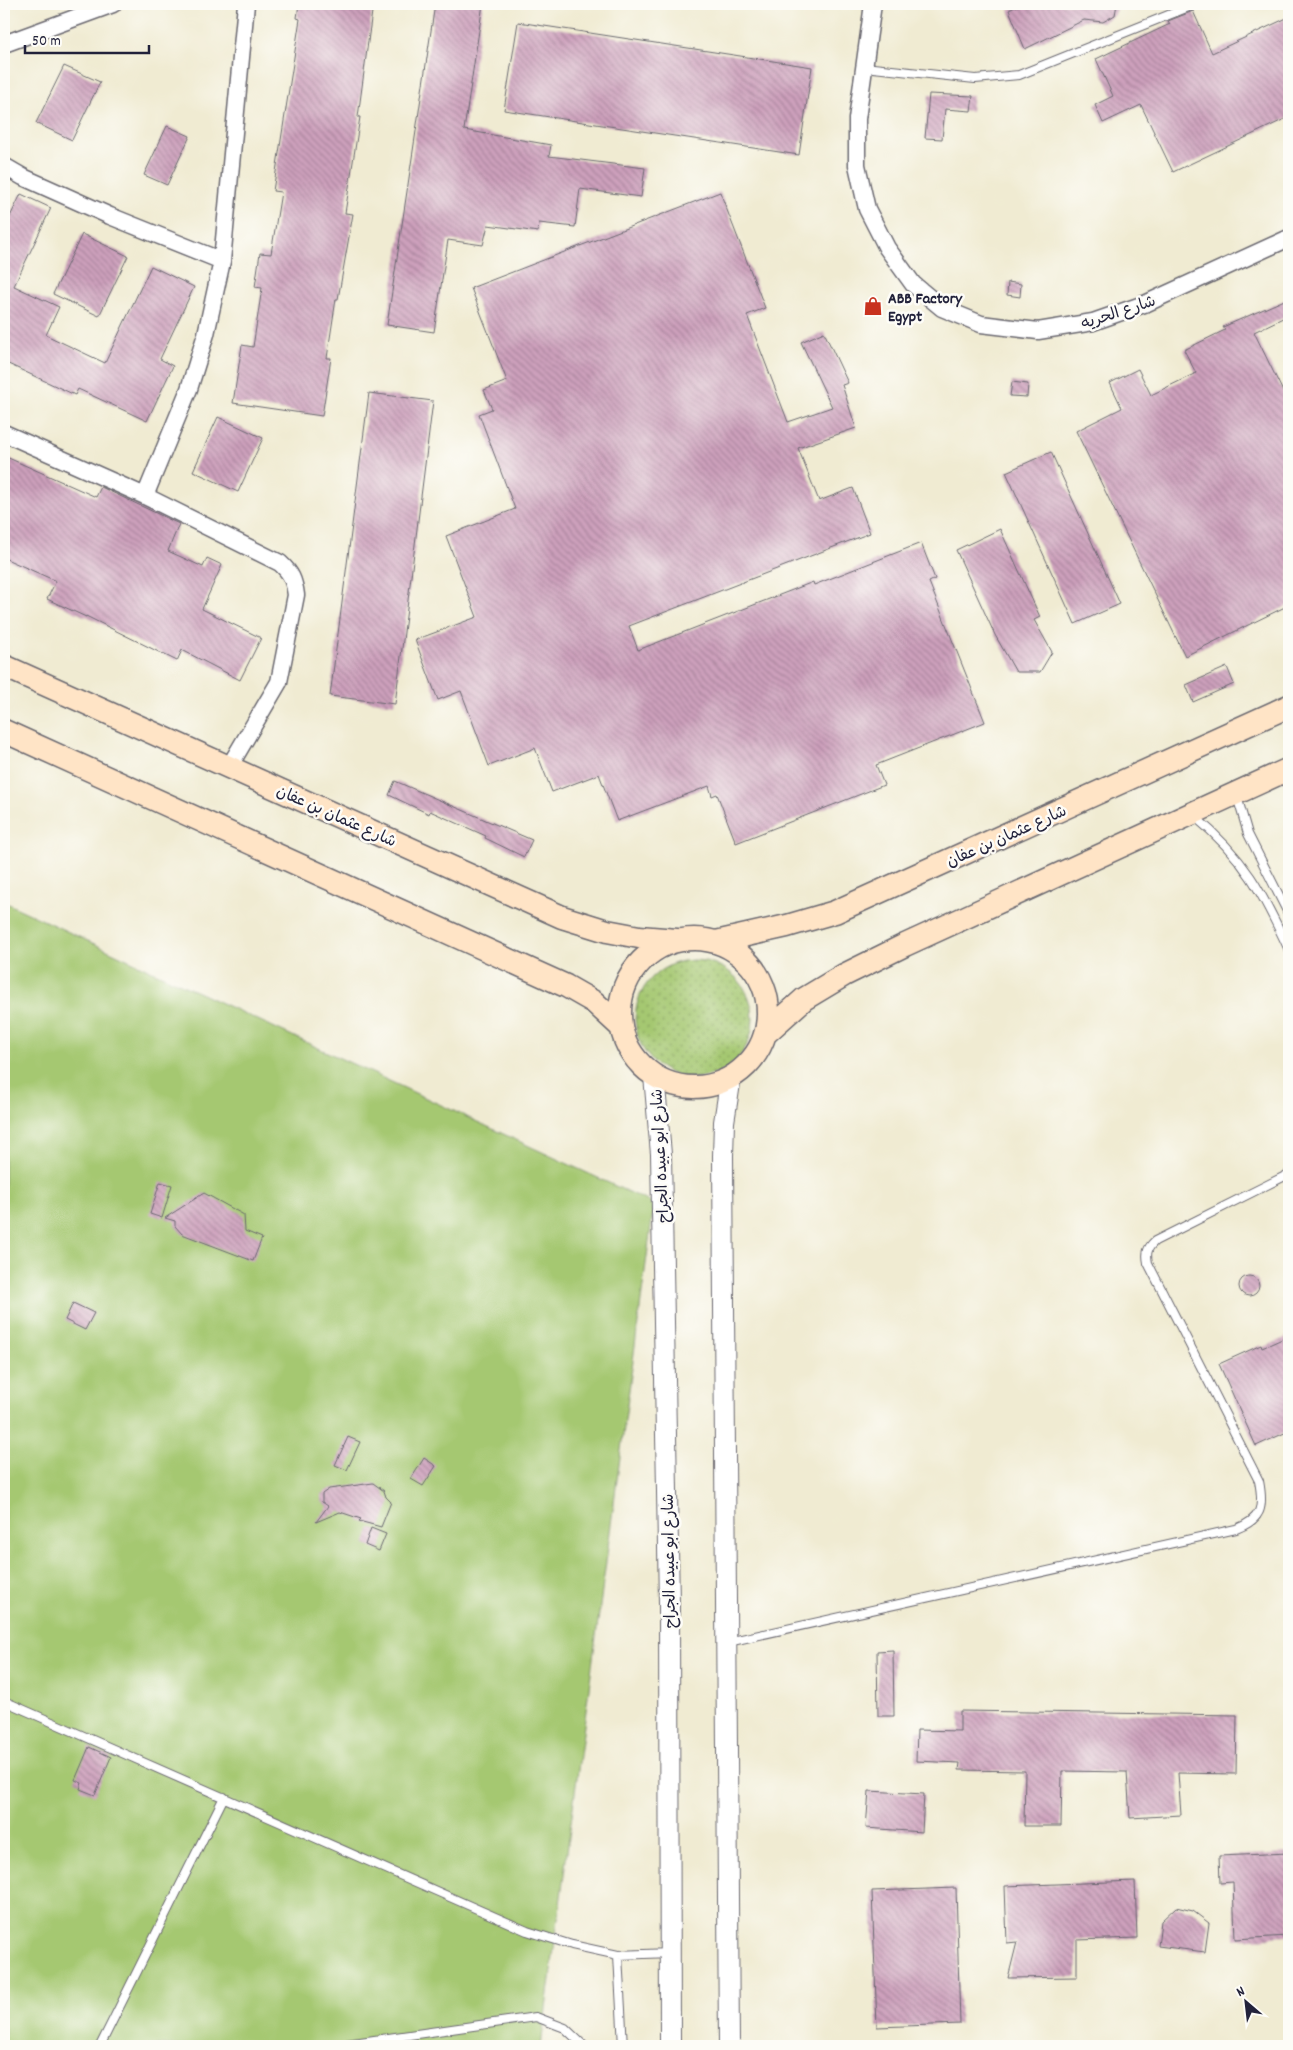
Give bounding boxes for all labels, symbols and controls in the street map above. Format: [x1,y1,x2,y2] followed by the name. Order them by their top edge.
[25,22,149,54] scale bar
[32,31,61,53] text: 50 m
[888,288,964,329] place label: ABB Factory Egypt
[1078,290,1159,336] street label: شارع الحريه
[862,295,884,317] shop icon: ABB Factory Egypt
[272,780,400,854] street label: شارع عثمان بن عفان
[943,800,1071,874] street label: شارع عثمان بن عفان
[646,1088,677,1224] street label: شارع ابو عبيده الجراح
[658,1494,683,1628] street label: شارع ابو عبيده الجراح
[1220,1978,1270,2028] north arrow
[1233,1982,1249,2003] text: N

